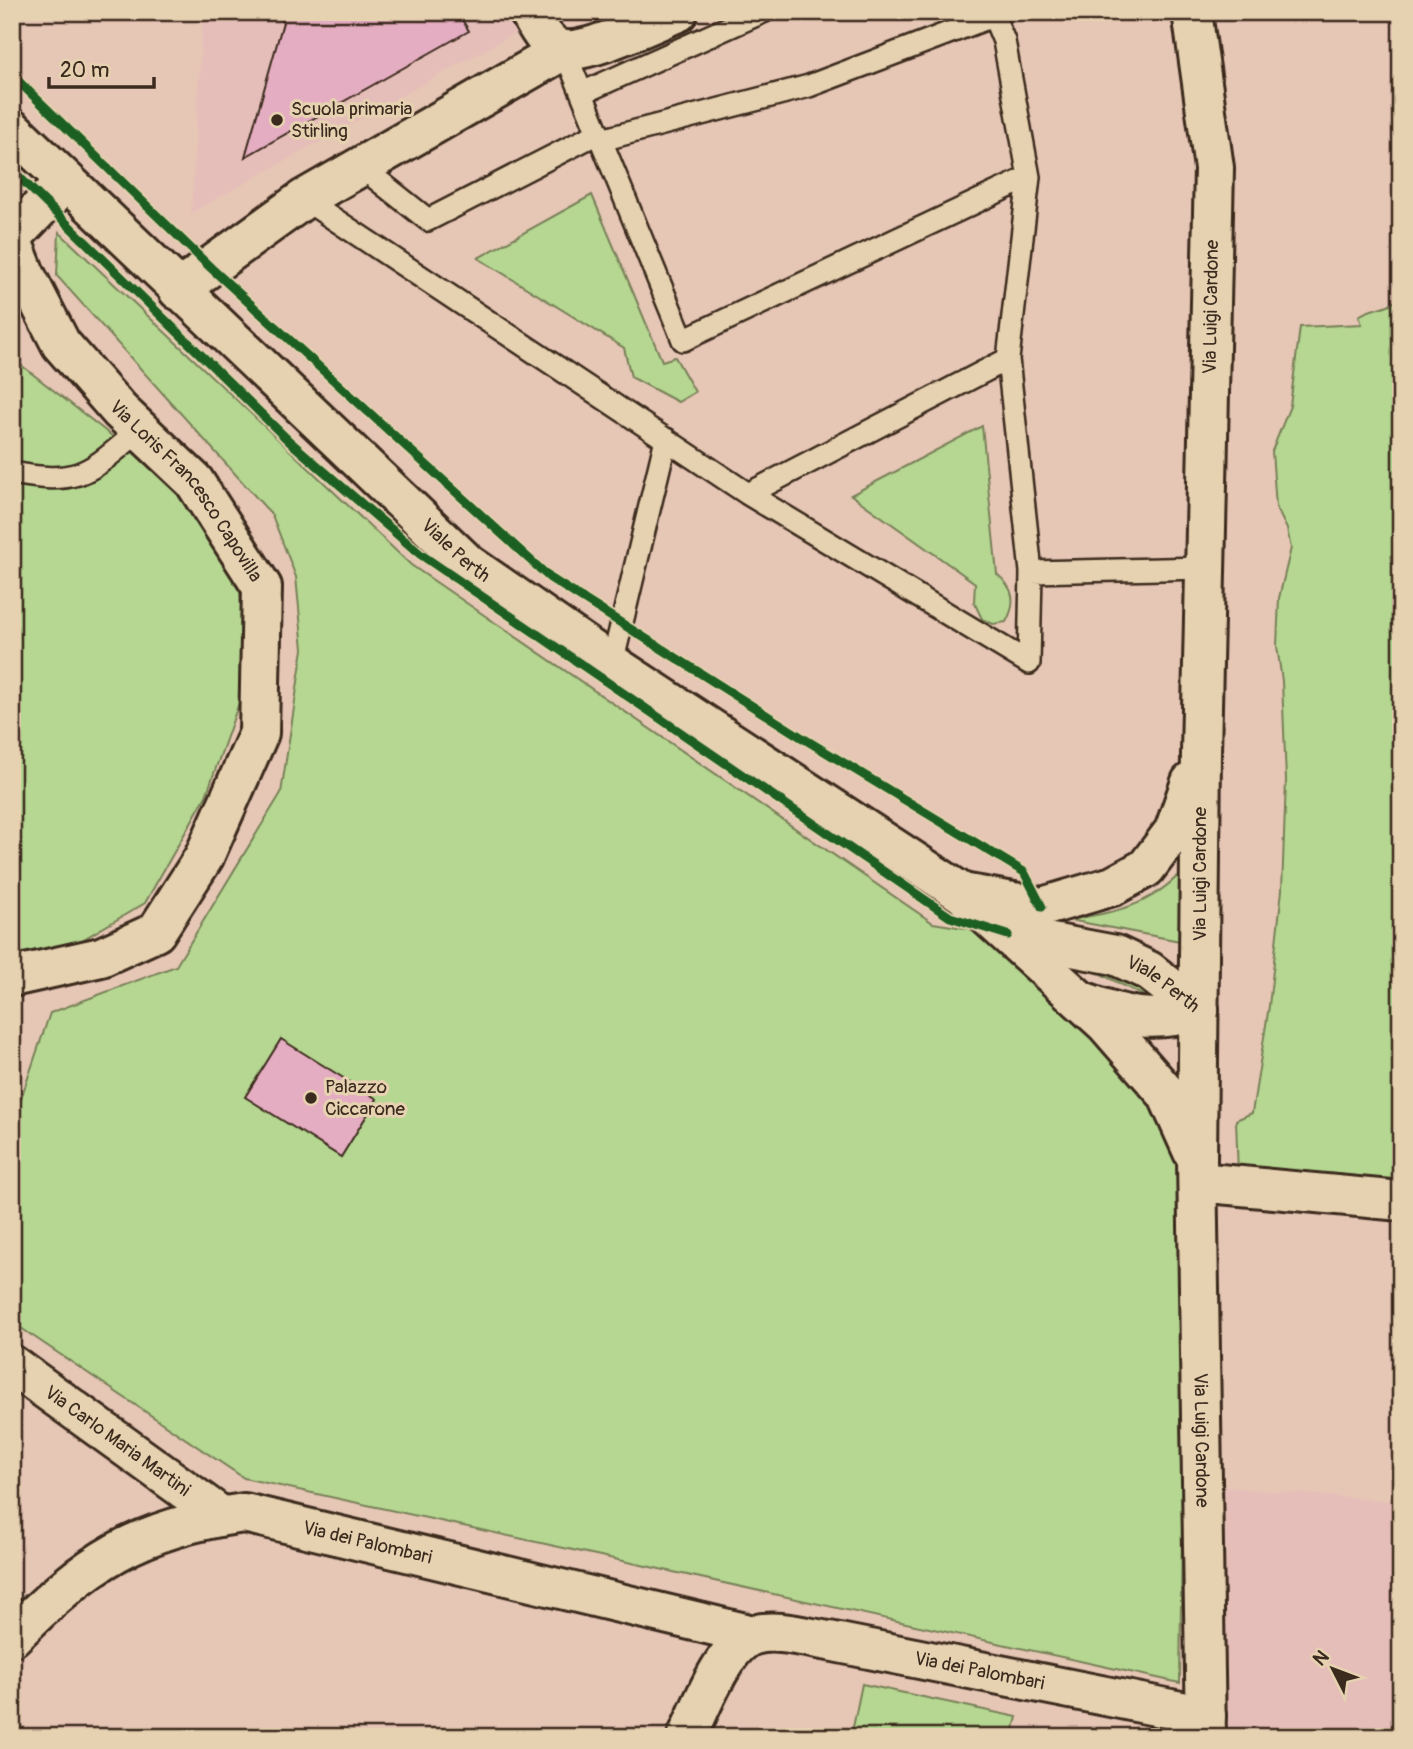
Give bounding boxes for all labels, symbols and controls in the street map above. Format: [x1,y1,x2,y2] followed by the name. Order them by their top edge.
[49,46,154,90] scale bar
[60,57,109,84] text: 20 m
[291,97,413,143] place label: Scuola primaria Stirling
[269,112,285,128] marker: Scuola primaria Stirling
[1198,239,1224,374] street label: Via Luigi Cardone
[104,395,268,587] street label: Via Loris Francesco Capovilla
[416,513,495,588] street label: Viale Perth
[1188,806,1212,941] street label: Via Luigi Cardone
[1122,950,1205,1018] street label: Viale Perth
[325,1075,405,1121] place label: Palazzo Ciccarone
[303,1090,319,1106] marker: Palazzo Ciccarone
[1188,1373,1214,1508] street label: Via Luigi Cardone
[40,1380,195,1502] street label: Via Carlo Maria Martini
[300,1515,434,1570] street label: Via dei Palombari
[1298,1634,1368,1704] north arrow
[1308,1645,1334,1671] text: N
[912,1646,1047,1696] street label: Via dei Palombari

